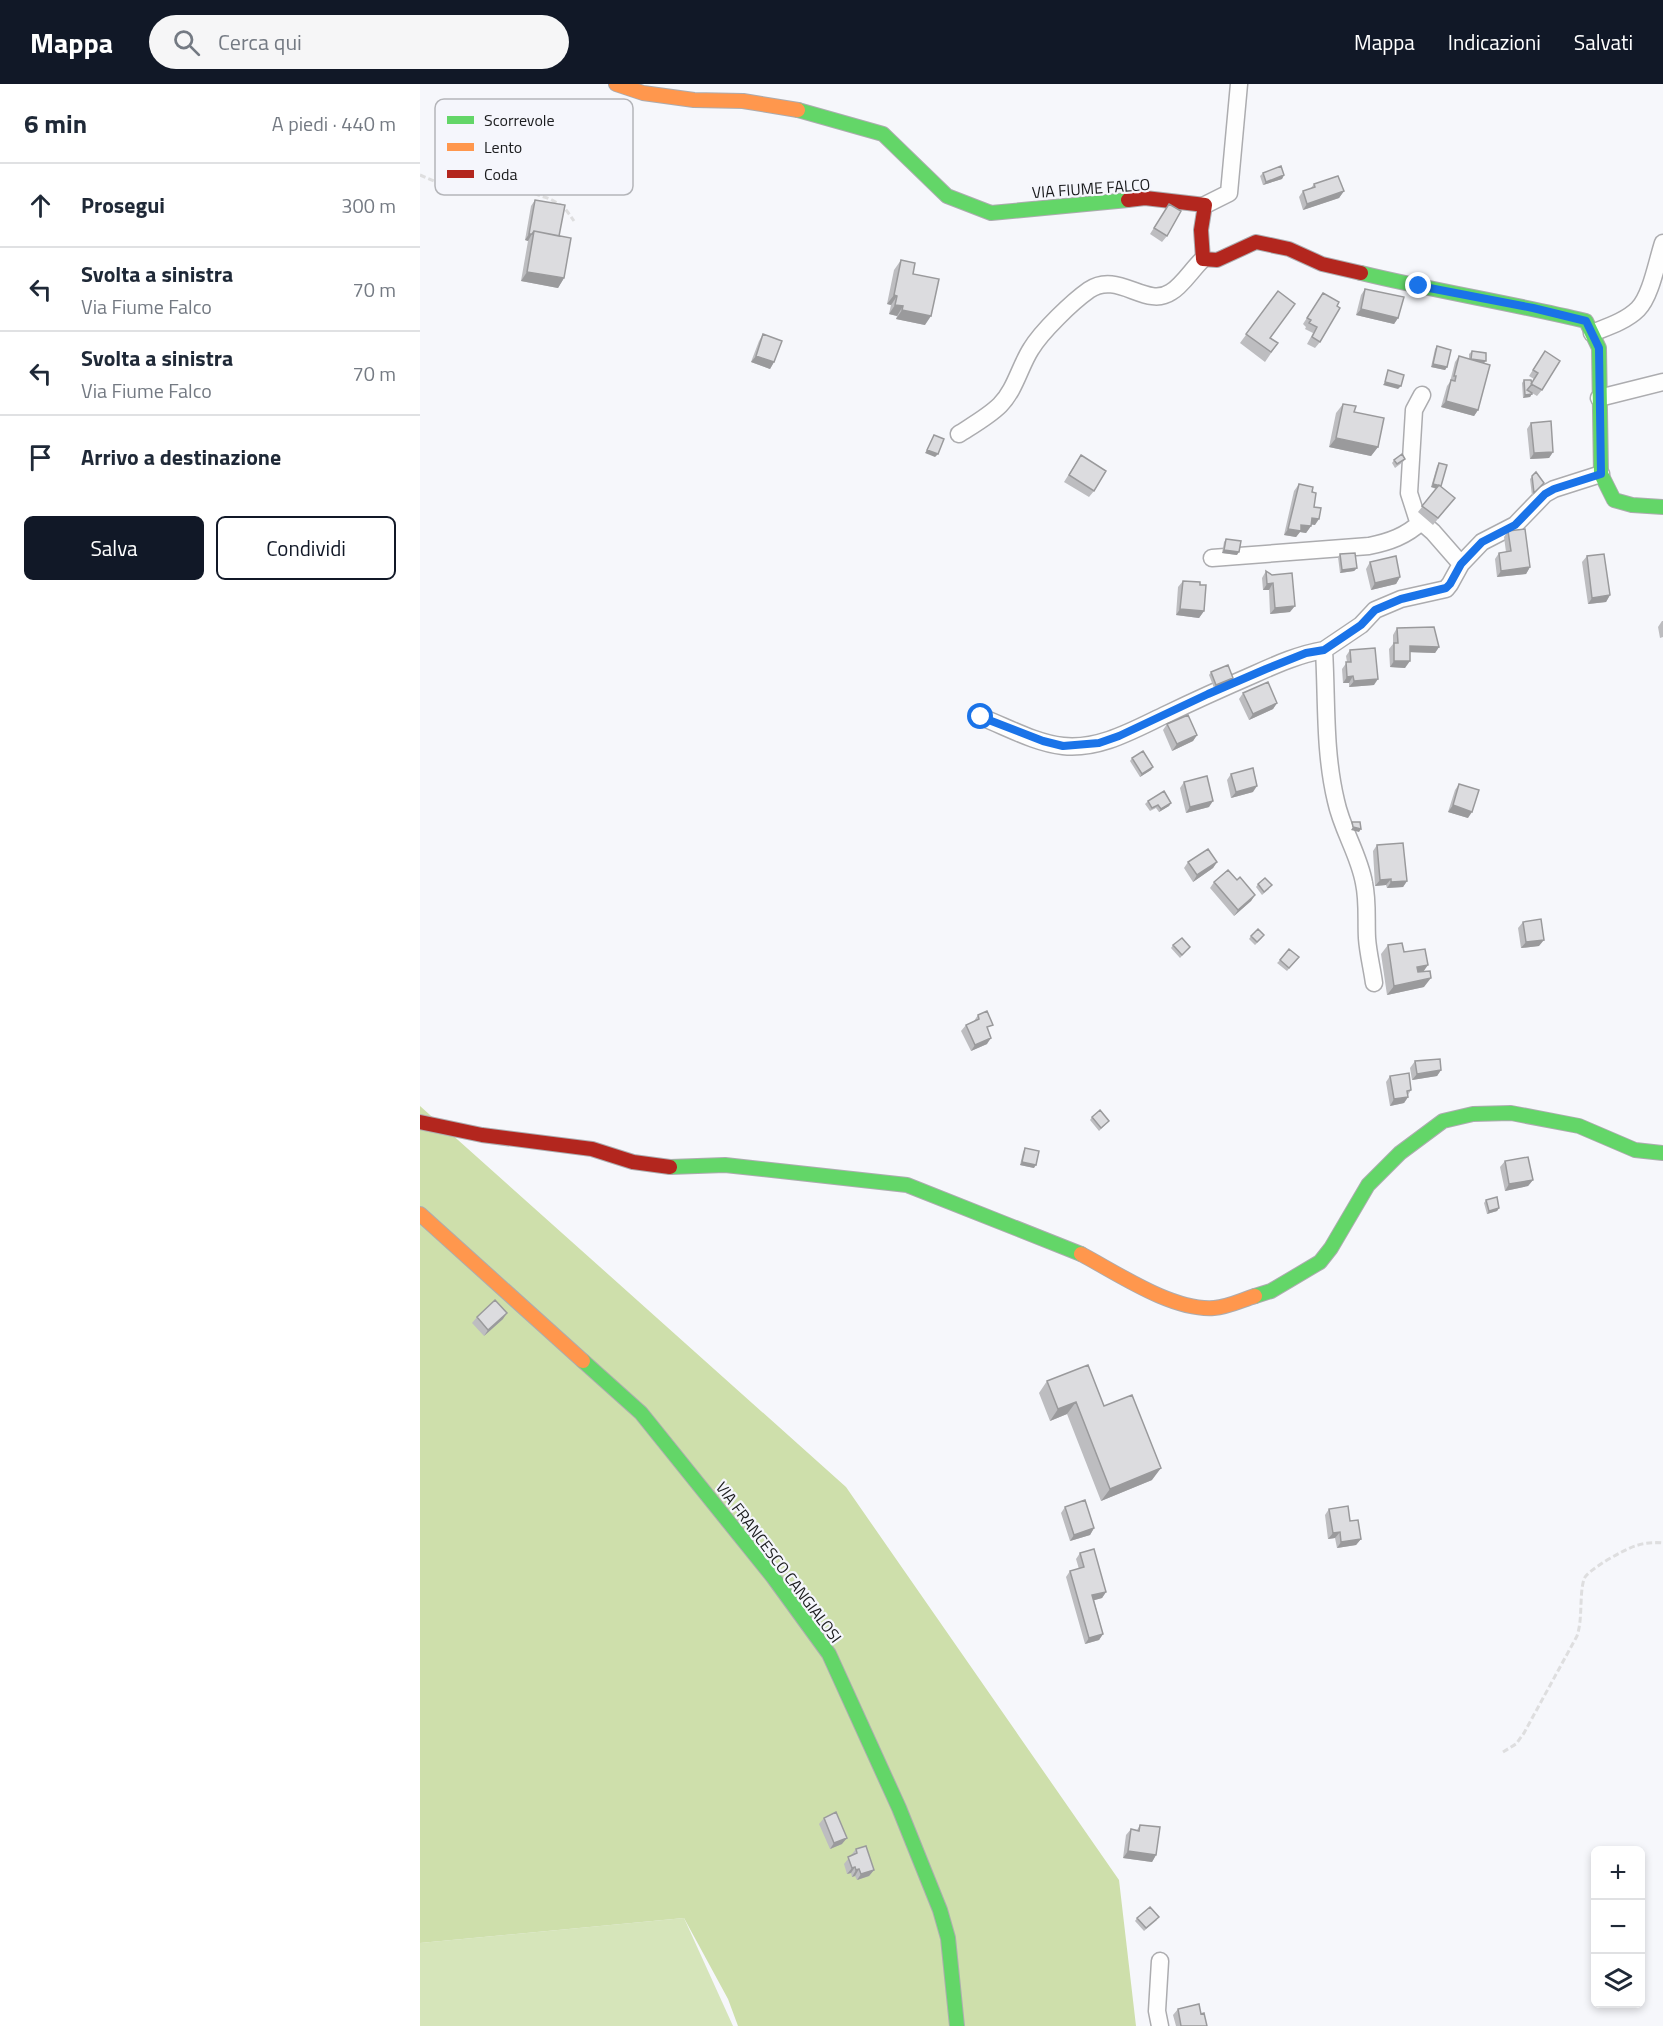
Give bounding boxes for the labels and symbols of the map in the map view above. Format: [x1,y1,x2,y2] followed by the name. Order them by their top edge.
[435,99,633,195] legend
[484,108,555,132] text: Scorrevole
[484,135,522,159] text: Lento
[484,162,517,186] text: Coda
[1031,172,1151,204] street label: VIA FIUME FALCO
[1405,272,1431,298] route end
[967,703,993,729] route start
[710,1476,848,1648] street label: VIA FRANCESCO CANGIALOSI

